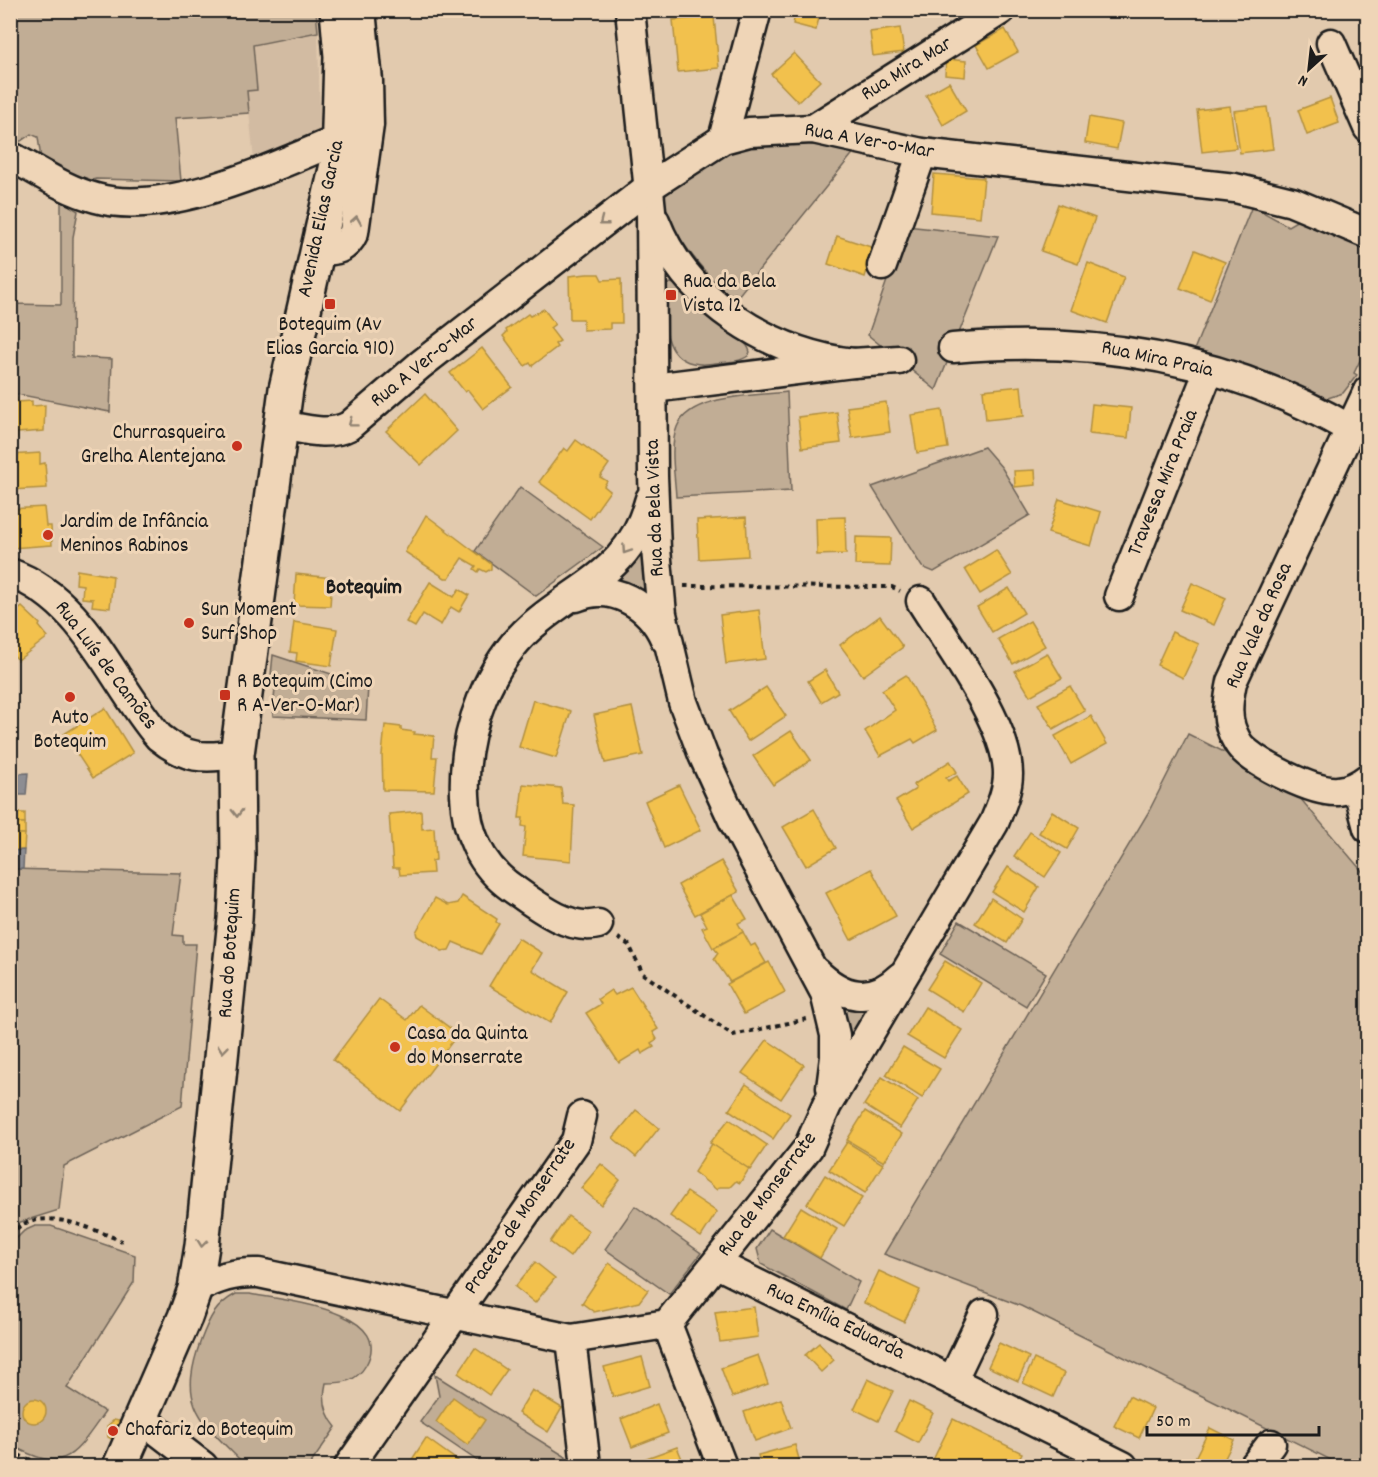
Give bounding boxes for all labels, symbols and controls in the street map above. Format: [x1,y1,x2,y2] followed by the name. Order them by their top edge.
[856,30,959,110] street label: Rua Mira Mar
[1279,39,1339,99] north arrow
[1294,68,1312,92] text: N
[802,116,936,168] street label: Rua A Ver-o-Mar
[291,137,354,300] street label: Avenida Elias Garcia
[349,215,361,225] one-way arrow
[598,215,609,226] one-way arrow
[683,268,777,322] place label: Rua da Bela Vista 12
[664,288,678,302] marker: Rua da Bela Vista 12
[323,297,337,311] marker: Botequim (Av Elias Garcia 910)
[365,310,486,416] street label: Rua A Ver-o-Mar
[266,311,394,365] place label: Botequim (Av Elias Garcia 910)
[1098,334,1217,387] street label: Rua Mira Praia
[1121,404,1208,561] street label: Travessa Mira Praia
[348,415,359,426] one-way arrow
[81,419,226,473] place label: Churrasqueira Grelha Alentejana
[639,438,673,577] street label: Rua da Bela Vista
[230,439,244,453] marker: Churrasqueira Grelha Alentejana
[60,508,209,562] place label: Jardim de Infância Meninos Rabinos
[41,528,55,542] marker: Jardim de Infância Meninos Rabinos
[622,543,633,554] one-way arrow
[1219,557,1302,694] street label: Rua Vale da Rosa
[326,573,402,604] district label: Botequim
[46,595,164,737] street label: Rua Luís de Camões
[201,596,297,650] place label: Sun Moment Surf Shop
[182,616,196,630] marker: Sun Moment Surf Shop
[237,668,373,722] place label: R Botequim (Cimo R A-Ver-O-Mar)
[218,688,232,702] marker: R Botequim (Cimo R A-Ver-O-Mar)
[63,690,77,704] marker: Auto Botequim
[34,704,106,758] place label: Auto Botequim
[231,808,244,817] one-way arrow
[211,887,251,1019] street label: Rua do Botequim
[407,1020,529,1074] place label: Casa da Quinta do Monserrate
[388,1040,402,1054] marker: Casa da Quinta do Monserrate
[217,1045,230,1054] one-way arrow
[711,1126,825,1264] street label: Rua de Monserrate
[457,1133,585,1301] street label: Praceta de Monserrate
[196,1238,208,1247] one-way arrow
[761,1275,910,1369] street label: Rua Emília Eduarda
[1147,1399,1320,1437] scale bar
[1156,1410,1191,1435] text: 50 m
[125,1416,293,1446] place label: Chafariz do Botequim
[106,1424,120,1438] marker: Chafariz do Botequim

